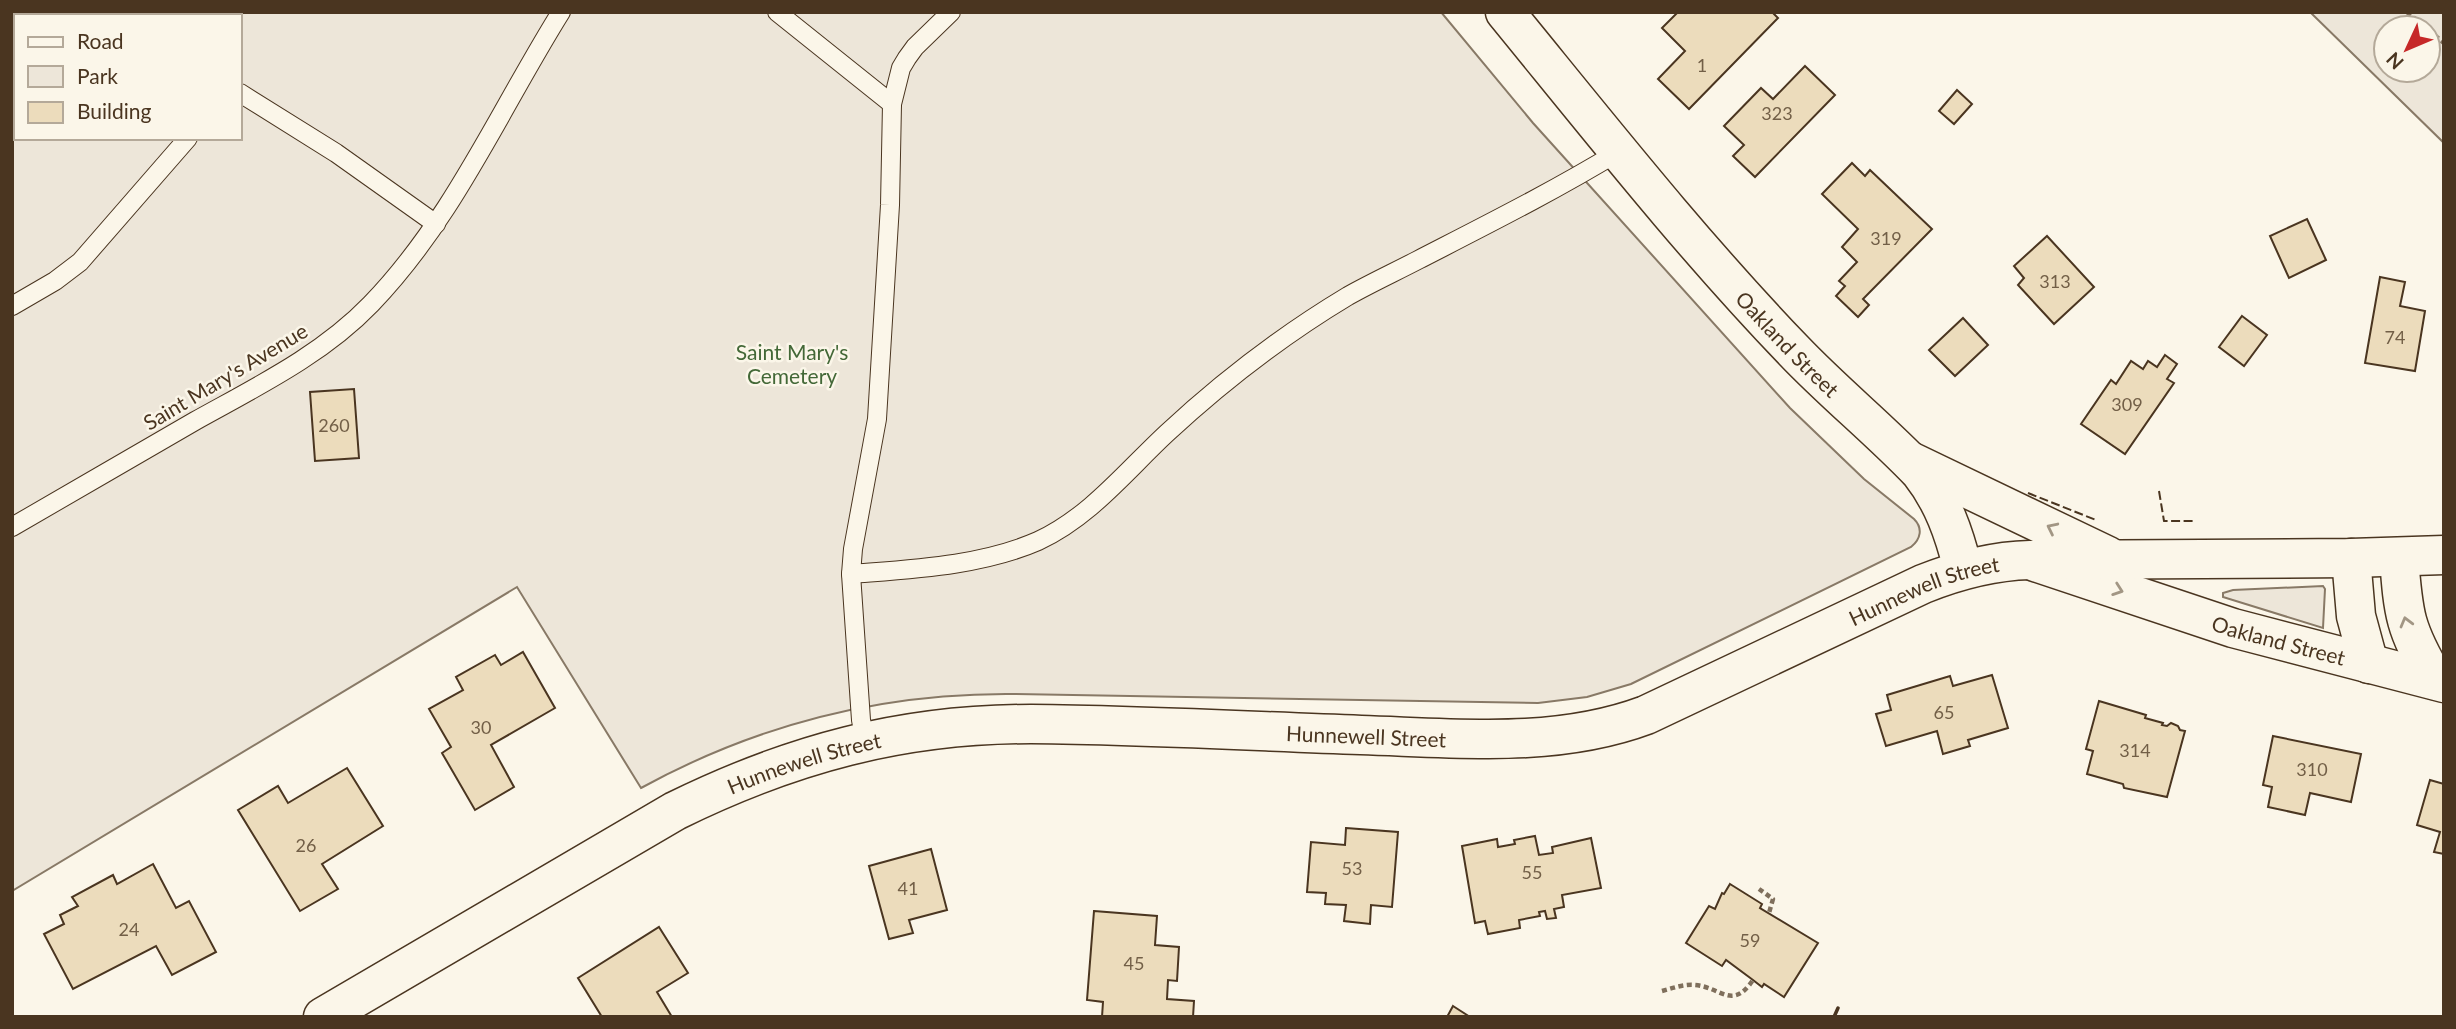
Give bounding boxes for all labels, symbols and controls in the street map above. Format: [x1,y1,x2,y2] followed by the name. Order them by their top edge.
[14,14,242,140] legend
[2372,14,2442,84] north arrow
[77,28,124,53] text: Road
[2381,48,2408,74] text: N
[1697,54,1707,76] house number: 1
[77,63,118,88] text: Park
[77,98,152,123] text: Building
[1761,102,1793,124] house number: 323
[1870,227,1902,249] house number: 319
[2039,270,2071,292] house number: 313
[1731,285,1845,402] street label: Oakland Street
[139,317,311,435] street label: Saint Mary's Avenue
[2385,326,2405,348] house number: 74
[736,339,848,388] park label: Saint Mary's Cemetery
[2111,393,2143,415] house number: 309
[318,414,350,436] house number: 260
[2047,523,2059,537] one-way arrow
[1844,550,2001,630] street label: Hunnewell Street
[2111,582,2123,596] one-way arrow
[2209,609,2349,669] street label: Oakland Street
[2400,616,2415,628] one-way arrow
[1934,701,1954,723] house number: 65
[471,716,491,738] house number: 30
[1286,720,1447,751] street label: Hunnewell Street
[723,726,883,798] street label: Hunnewell Street
[2119,739,2151,761] house number: 314
[2296,758,2328,780] house number: 310
[296,834,316,856] house number: 26
[1342,857,1362,879] house number: 53
[1522,861,1542,883] house number: 55
[898,877,918,899] house number: 41
[119,918,139,940] house number: 24
[1740,929,1760,951] house number: 59
[1124,952,1144,974] house number: 45

